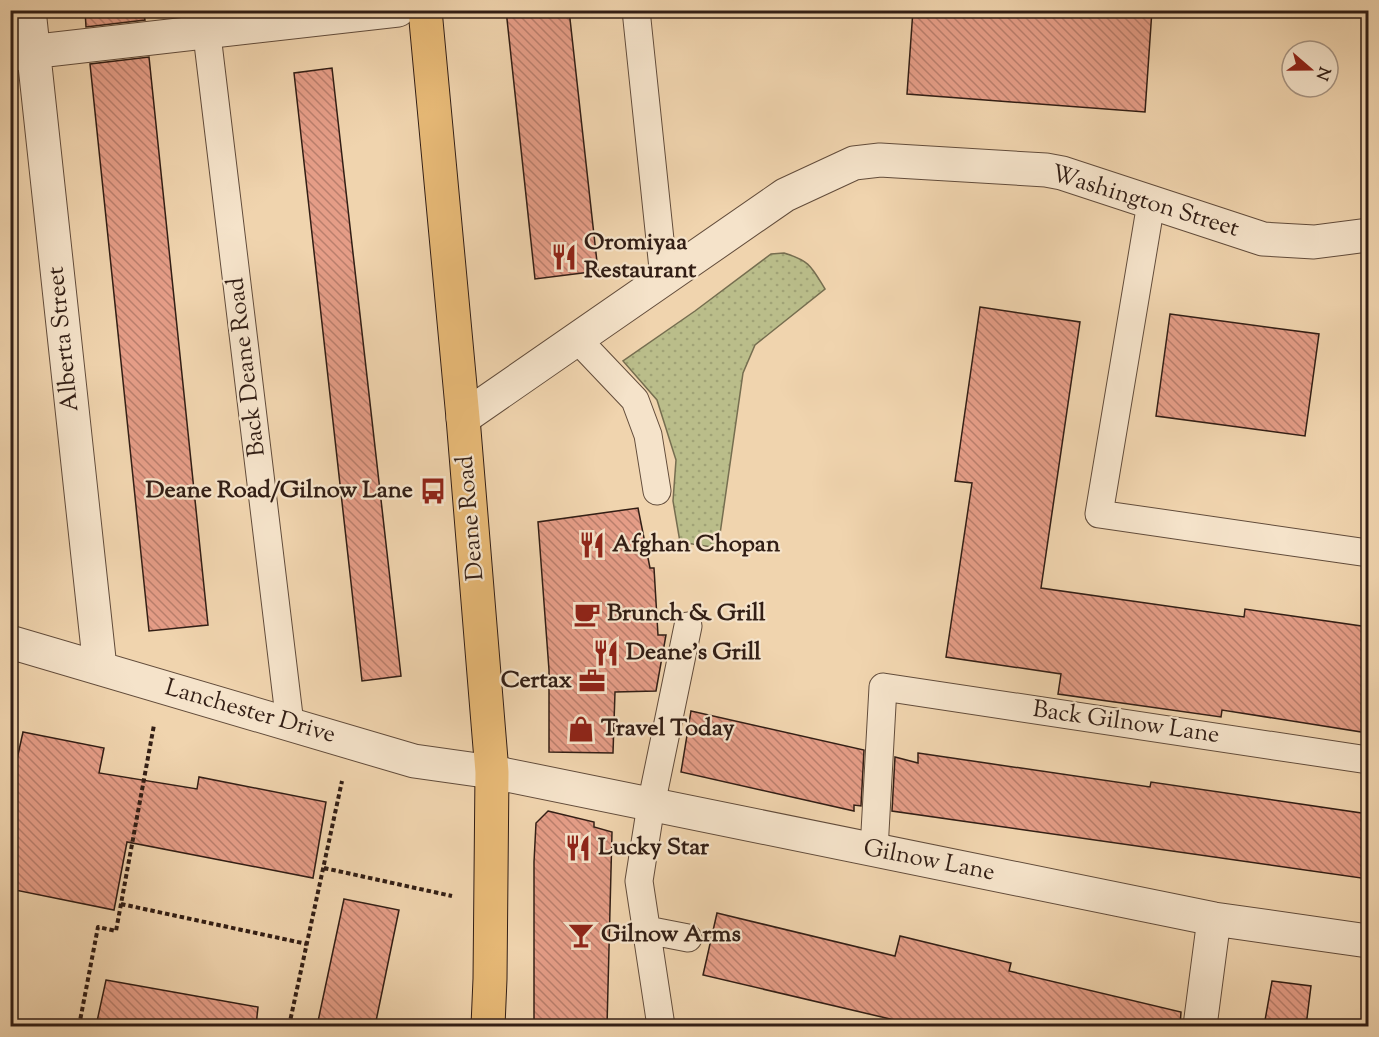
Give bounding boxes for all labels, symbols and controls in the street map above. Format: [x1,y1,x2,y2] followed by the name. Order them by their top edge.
[1280,39,1340,99] north arrow
[1309,63,1335,83] text: N
[1047,157,1243,247] street label: Washington Street
[584,226,697,288] place label: Oromiyaa Restaurant
[549,242,579,272] restaurant icon: Oromiyaa Restaurant
[39,265,89,413] street label: Alberta Street
[219,275,275,459] street label: Back Deane Road
[449,454,493,582] street label: Deane Road
[145,474,413,508] place label: Deane Road/Gilnow Lane
[418,476,448,506] bus stop icon: Deane Road/Gilnow Lane
[612,528,781,562] place label: Afghan Chopan
[577,530,607,560] restaurant icon: Afghan Chopan
[607,597,766,631] place label: Brunch & Grill
[572,599,602,629] cafe icon: Brunch & Grill
[626,636,761,670] place label: Deane's Grill
[591,638,621,668] restaurant icon: Deane's Grill
[501,664,572,698] place label: Certax
[577,666,607,696] office icon: Certax
[161,671,339,753] street label: Lanchester Drive
[1031,693,1221,753] street label: Back Gilnow Lane
[601,712,734,746] place label: Travel Today
[566,714,596,744] shop icon: Travel Today
[598,831,710,865] place label: Lucky Star
[860,832,998,890] street label: Gilnow Lane
[563,833,593,863] restaurant icon: Lucky Star
[601,918,741,952] place label: Gilnow Arms
[566,920,596,950] bar icon: Gilnow Arms

